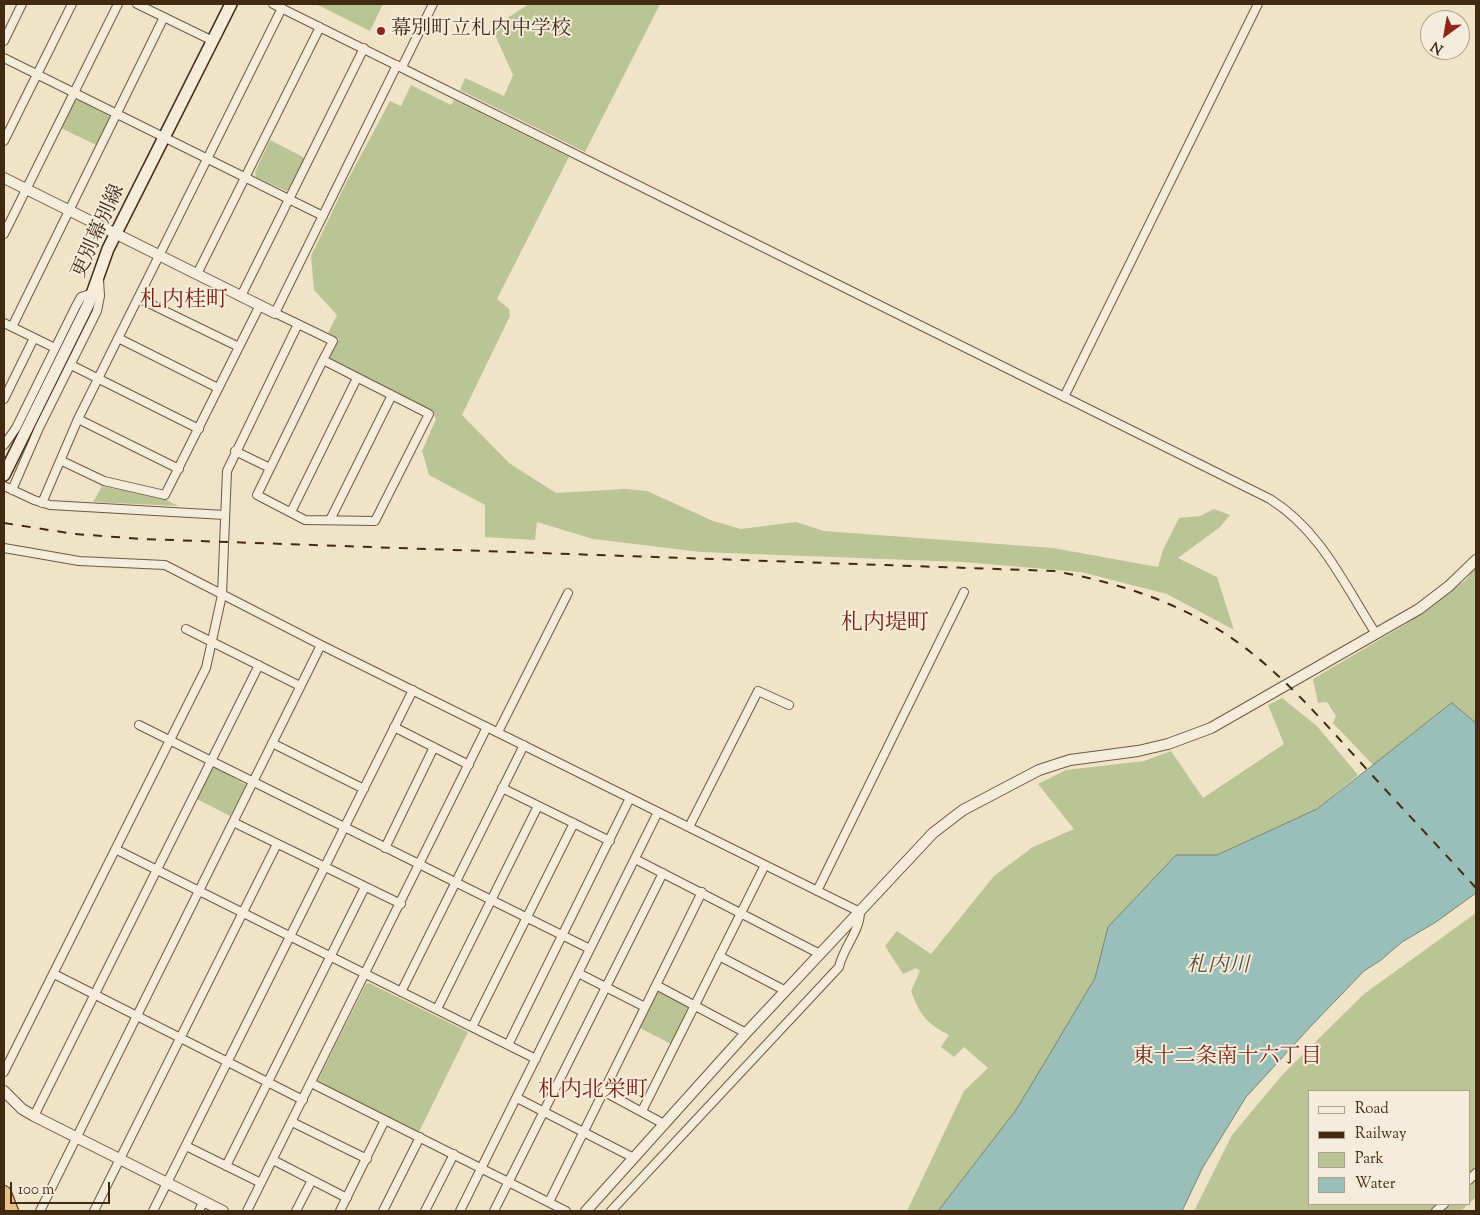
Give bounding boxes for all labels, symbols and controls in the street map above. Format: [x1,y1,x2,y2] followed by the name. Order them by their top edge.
[1420,10,1470,60] north arrow
[391,19,571,43] place label: 幕別町立札内中学校
[375,25,387,37] marker: 幕別町立札内中学校
[1428,35,1448,58] text: N
[69,181,131,283] street label: 更別幕別線
[140,289,228,315] district label: 札内桂町
[841,612,929,638] district label: 札内堤町
[1187,954,1249,980] water label: 札内川
[1133,1045,1321,1071] district label: 東十二条南十六丁目
[538,1079,648,1105] district label: 札内北栄町
[1308,1090,1470,1205] legend
[1355,1099,1389,1120] text: Road
[1355,1124,1406,1145] text: Railway
[1355,1149,1384,1170] text: Park
[12,1172,112,1204] scale bar
[1355,1174,1395,1195] text: Water
[18,1180,54,1201] text: 100 m

